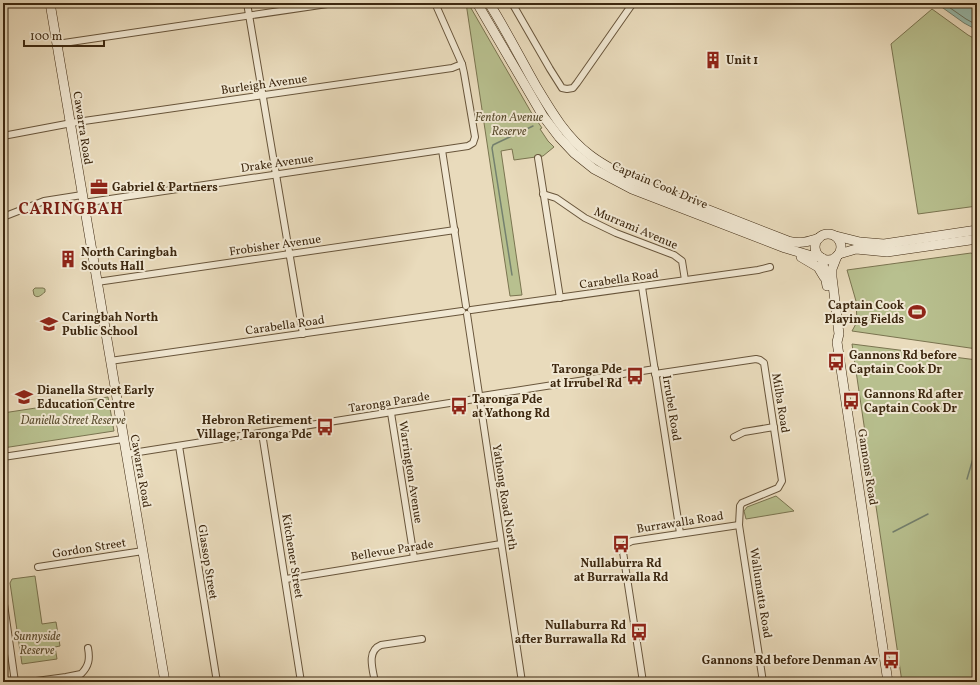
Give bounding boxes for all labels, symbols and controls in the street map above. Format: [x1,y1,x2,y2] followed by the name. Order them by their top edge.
[24,22,104,48] scale bar
[30,29,63,45] text: 100 m
[703,50,723,70] building icon: Unit 1
[726,53,758,69] place label: Unit 1
[220,71,309,99] street label: Burleigh Avenue
[68,90,96,166] street label: Cawarra Road
[475,110,544,140] park label: Fenton Avenue Reserve
[240,151,315,177] street label: Drake Avenue
[609,158,710,213] street label: Captain Cook Drive
[89,177,109,197] office icon: Gabriel & Partners
[112,180,218,196] place label: Gabriel & Partners
[18,199,124,221] district label: CARINGBAH
[591,204,680,254] street label: Murrami Avenue
[228,232,322,260] street label: Frobisher Avenue
[81,245,177,275] place label: North Caringbah Scouts Hall
[58,249,78,269] building icon: North Caringbah Scouts Hall
[579,266,660,293] street label: Carabella Road
[824,298,905,328] place label: Captain Cook Playing Fields
[907,302,927,322] sports icon: Captain Cook Playing Fields
[62,310,158,340] place label: Caringbah North Public School
[245,312,326,339] street label: Carabella Road
[39,314,59,334] school or university icon: Caringbah North Public School
[849,348,957,378] place label: Gannons Rd before Captain Cook Dr
[826,352,846,372] bus stop icon: Gannons Rd before Captain Cook Dr
[550,362,623,392] place label: Taronga Pde at Irrubel Rd
[625,366,645,386] bus stop icon: Taronga Pde at Irrubel Rd
[767,372,793,434] street label: Milba Road
[658,374,684,442] street label: Irrubel Road
[37,383,154,413] place label: Dianella Street Early Education Centre
[14,387,34,407] school or university icon: Dianella Street Early Education Centre
[864,387,963,417] place label: Gannons Rd after Captain Cook Dr
[348,389,431,417] street label: Taronga Parade
[841,391,861,411] bus stop icon: Gannons Rd after Captain Cook Dr
[472,392,550,422] place label: Taronga Pde at Yathong Rd
[449,396,469,416] bus stop icon: Taronga Pde at Yathong Rd
[20,413,126,429] park label: Daniella Street Reserve
[196,413,312,443] place label: Hebron Retirement Village, Taronga Pde
[315,417,335,437] bus stop icon: Hebron Retirement Village, Taronga Pde
[394,420,426,525] street label: Warrington Avenue
[853,428,881,507] street label: Gannons Road
[126,433,154,509] street label: Cawarra Road
[488,443,520,551] street label: Yathong Road North
[636,508,725,538] street label: Burrawalla Road
[277,513,307,600] street label: Kitchener Street
[193,524,221,601] street label: Glassop Street
[611,534,631,554] bus stop icon: Nullaburra Rd at Burrawalla Rd
[51,535,127,563] street label: Gordon Street
[350,537,435,565] street label: Bellevue Parade
[745,547,775,640] street label: Wallumatta Road
[574,556,669,586] place label: Nullaburra Rd at Burrawalla Rd
[515,618,627,648] place label: Nullaburra Rd after Burrawalla Rd
[629,622,649,642] bus stop icon: Nullaburra Rd after Burrawalla Rd
[14,629,61,659] park label: Sunnyside Reserve
[881,650,901,670] bus stop icon: Gannons Rd before Denman Av
[702,653,878,669] place label: Gannons Rd before Denman Av

